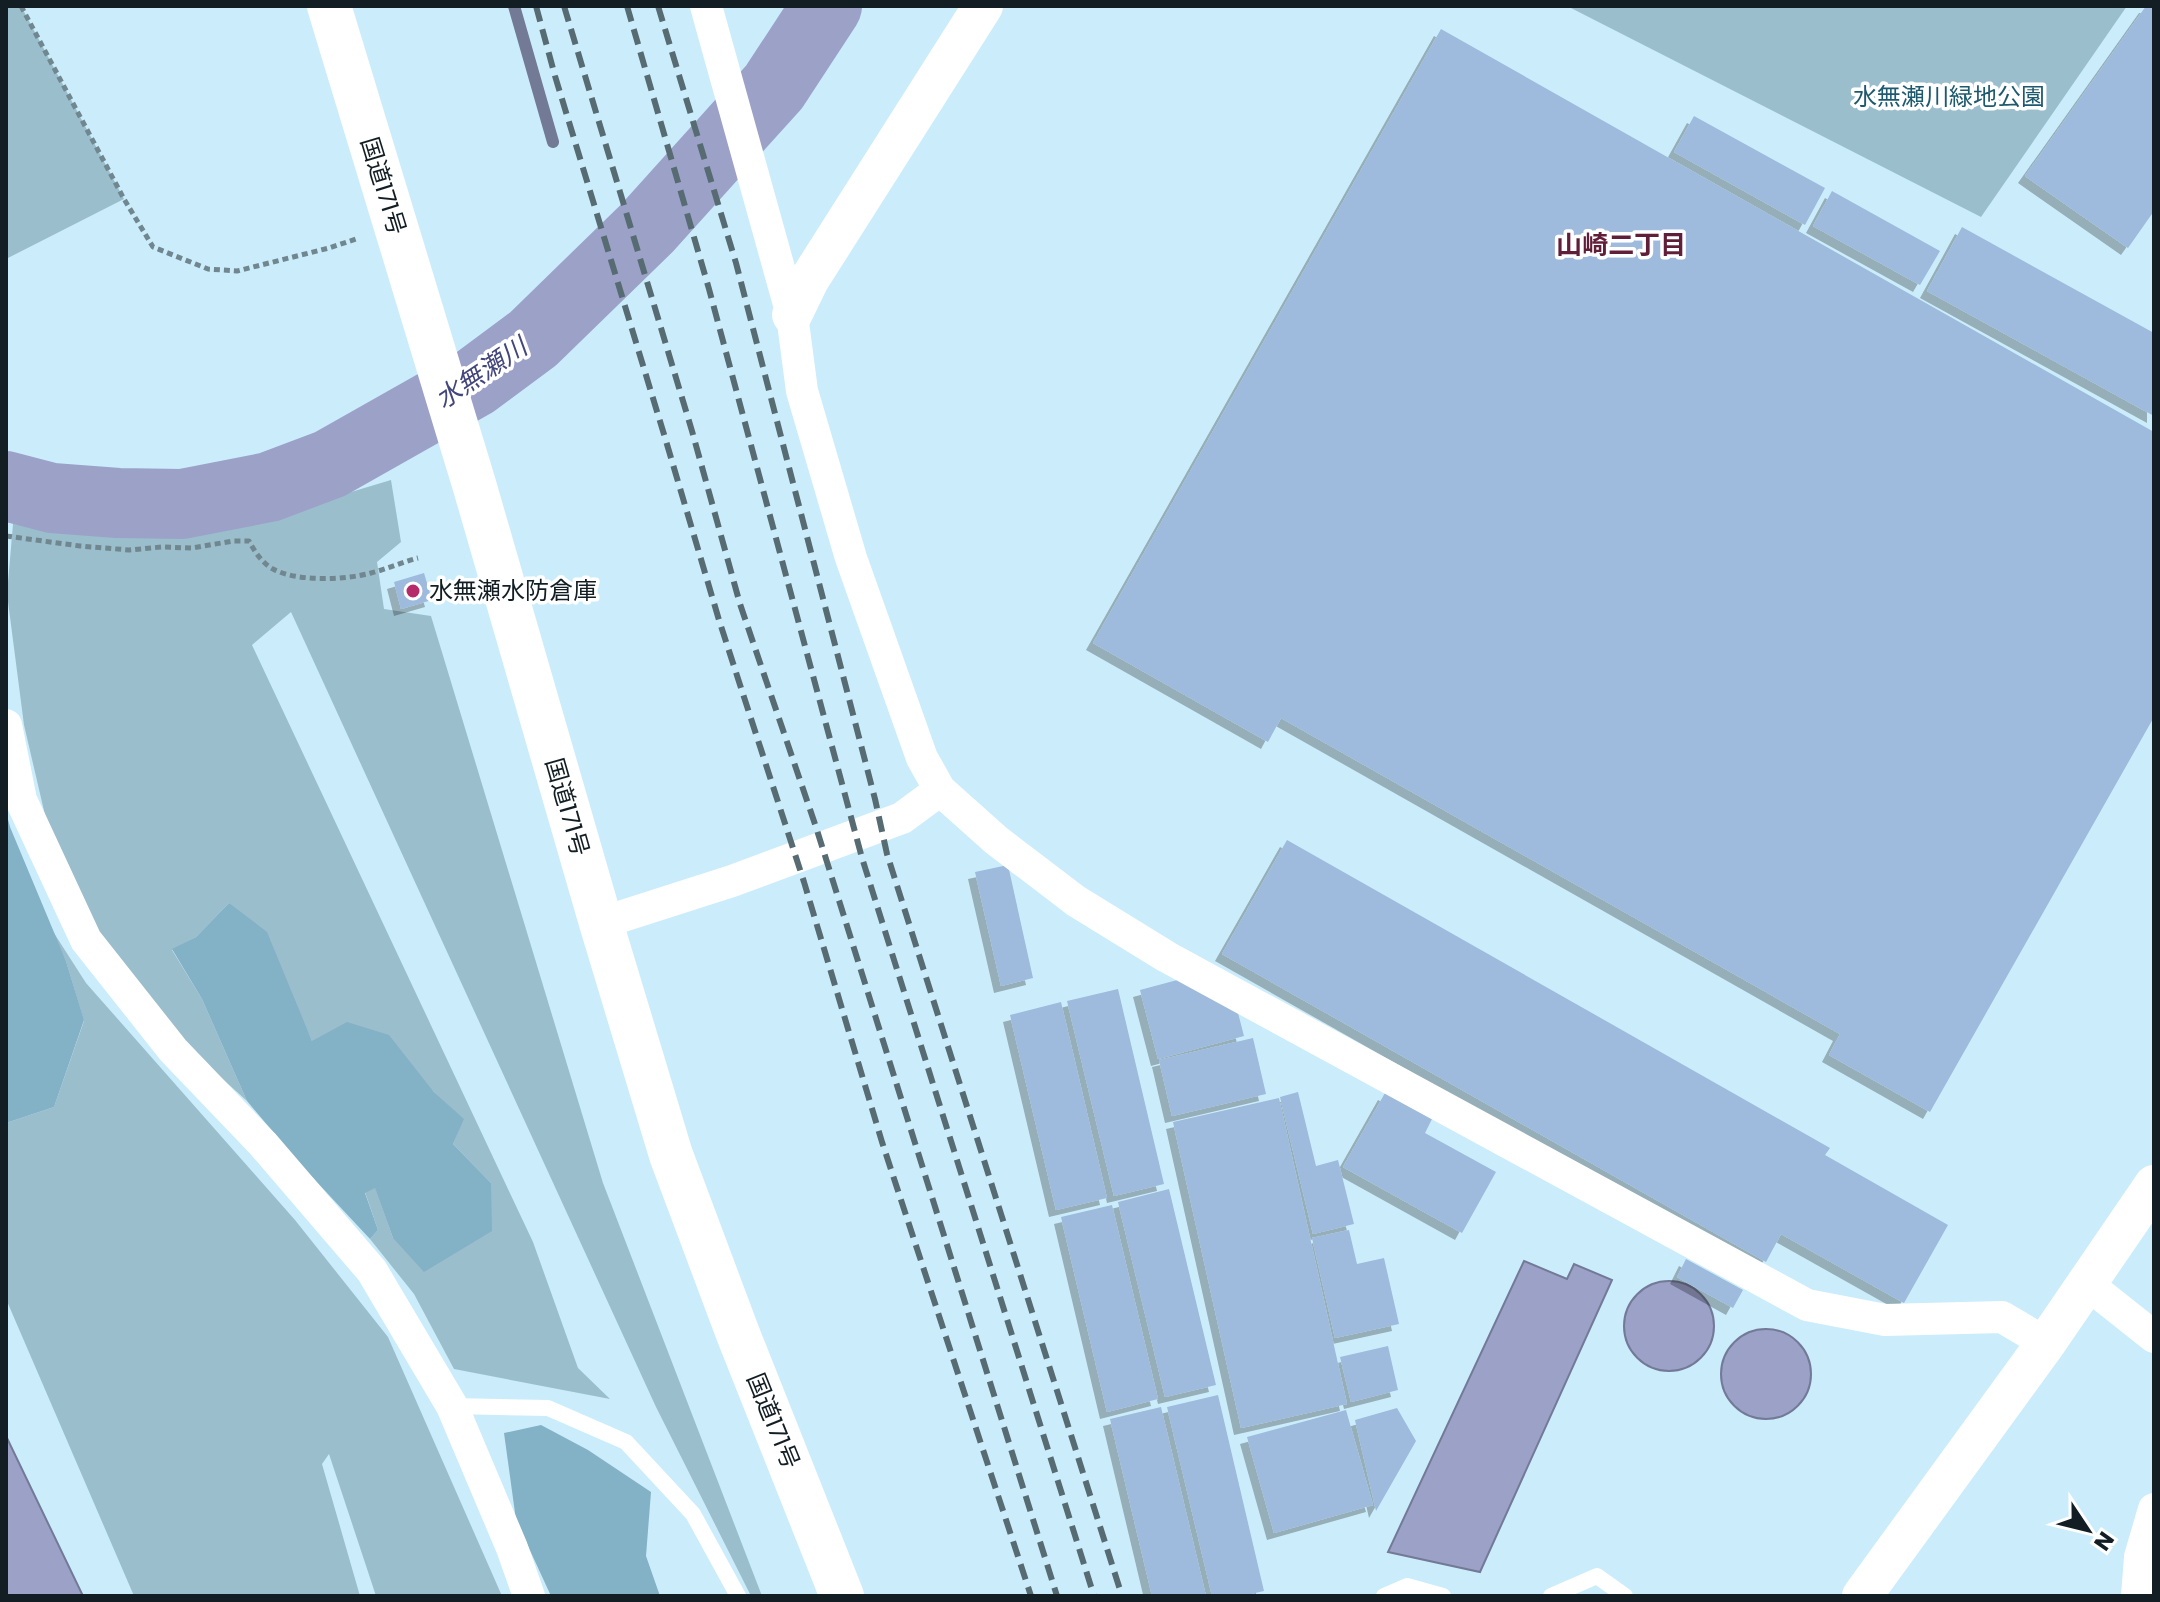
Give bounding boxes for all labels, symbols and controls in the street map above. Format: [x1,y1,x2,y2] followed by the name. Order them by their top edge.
[1853,80,2045,113] park label: 水無瀬川緑地公園
[353,133,414,239] street label: 国道171号
[1556,227,1686,263] district label: 山崎二丁目
[428,327,537,417] water label: 水無瀬川
[429,574,597,607] place label: 水無瀬水防倉庫
[404,582,422,600] marker: 水無瀬水防倉庫
[538,754,597,860] street label: 国道171号
[739,1368,808,1474] street label: 国道171号
[2048,1490,2128,1570] north arrow
[2087,1526,2121,1557] text: N

